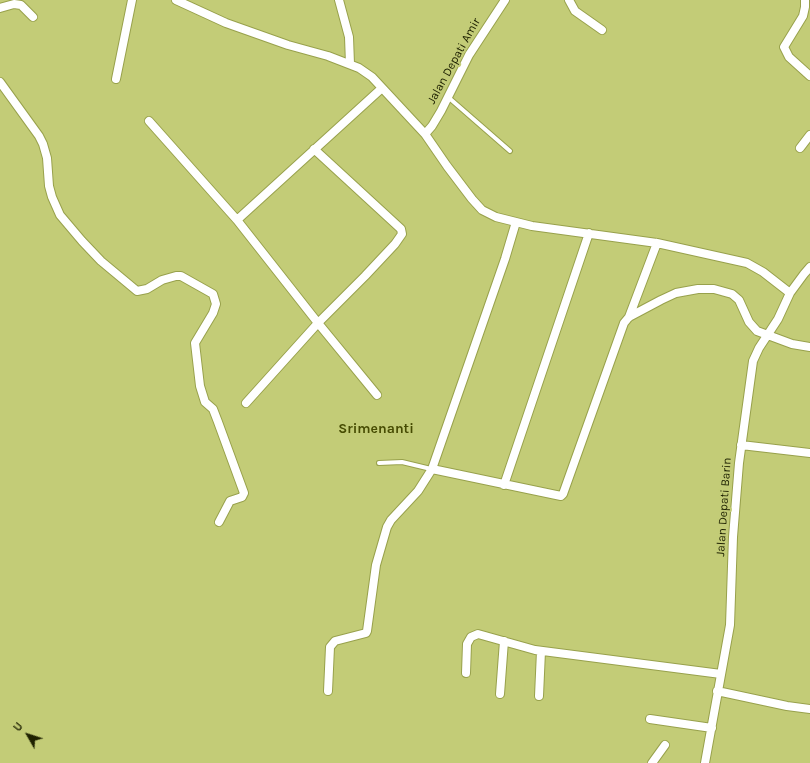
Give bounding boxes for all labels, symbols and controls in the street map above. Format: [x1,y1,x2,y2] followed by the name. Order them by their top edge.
[424,15,484,107] street label: Jalan Depati Amir
[338,421,414,437] district label: Srimenanti
[713,457,735,557] street label: Jalan Depati Barin
[8,715,48,755] north arrow
[11,720,26,734] text: U

